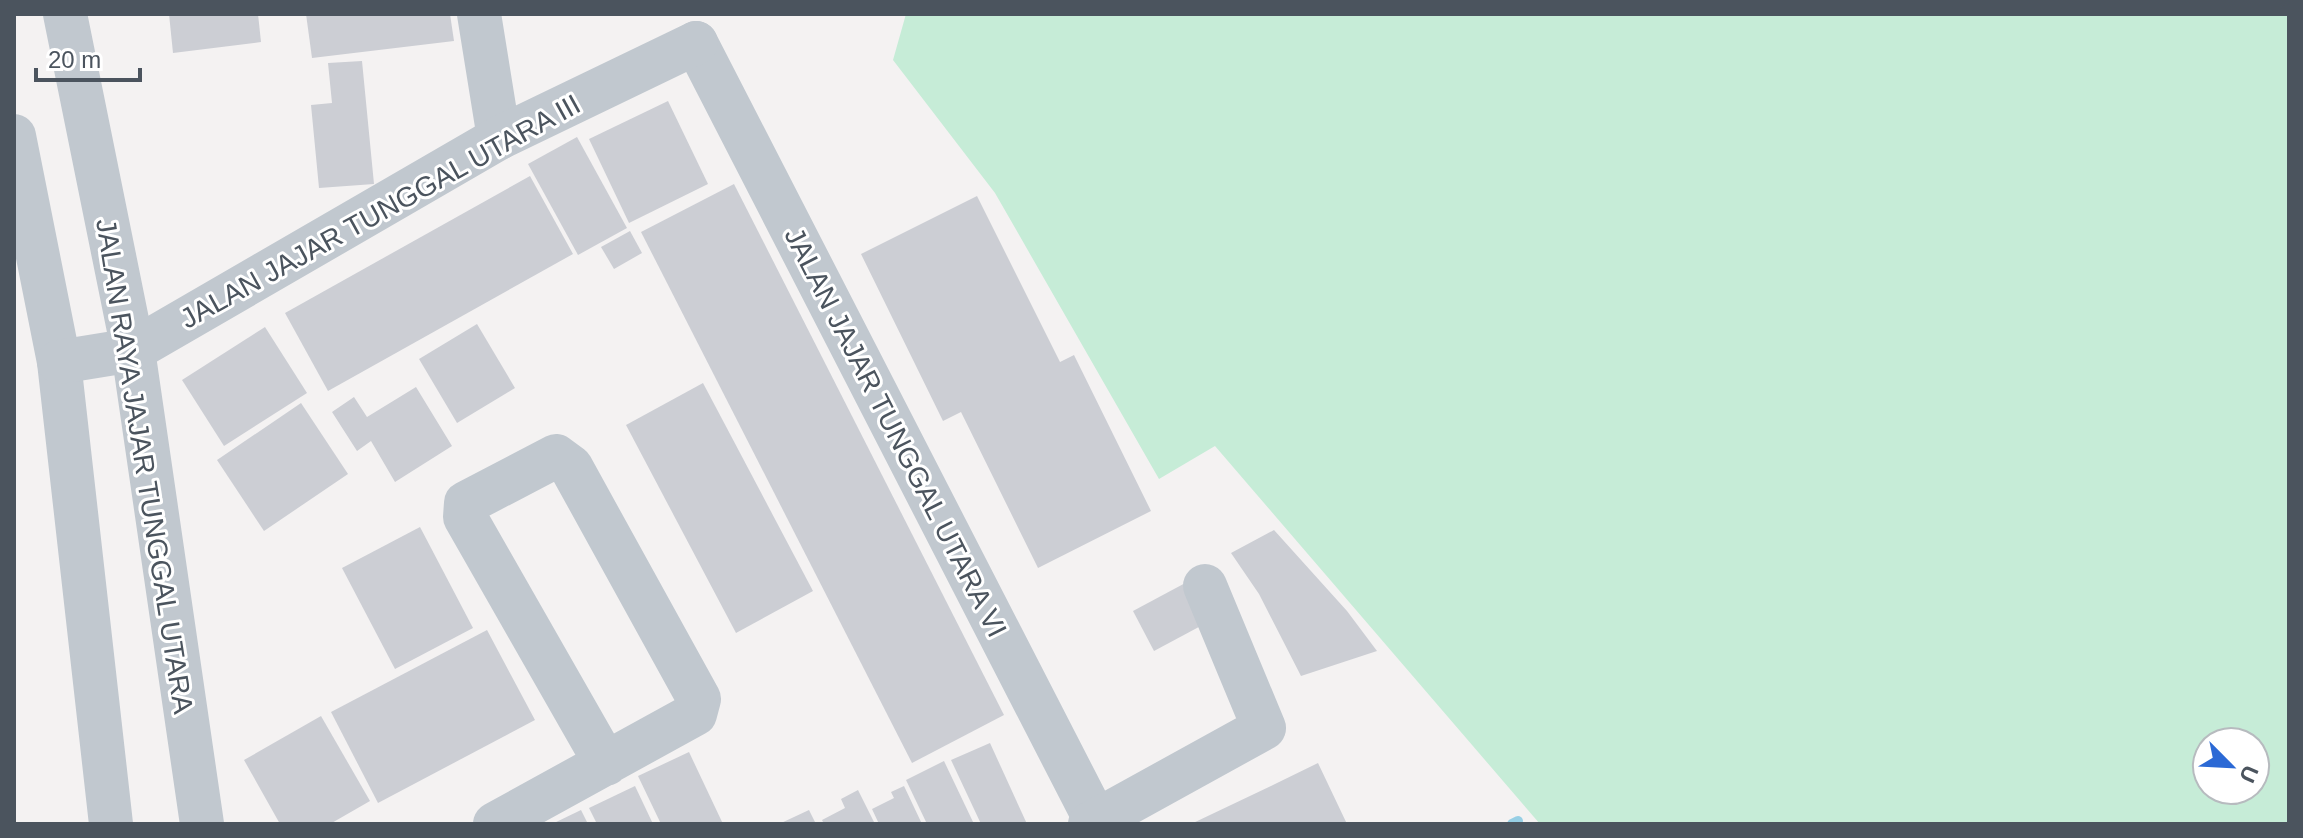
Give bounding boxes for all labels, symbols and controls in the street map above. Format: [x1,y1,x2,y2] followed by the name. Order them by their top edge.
[36,32,140,82] scale bar
[48,46,101,73] text: 20 m
[175,88,586,335] street label: JALAN JAJAR TUNGGAL UTARA III
[90,216,199,716] street label: JALAN RAYA JAJAR TUNGGAL UTARA
[778,222,1013,642] street label: JALAN JAJAR TUNGGAL UTARA VI
[2191,726,2271,806] north arrow
[2234,762,2263,786] text: U

